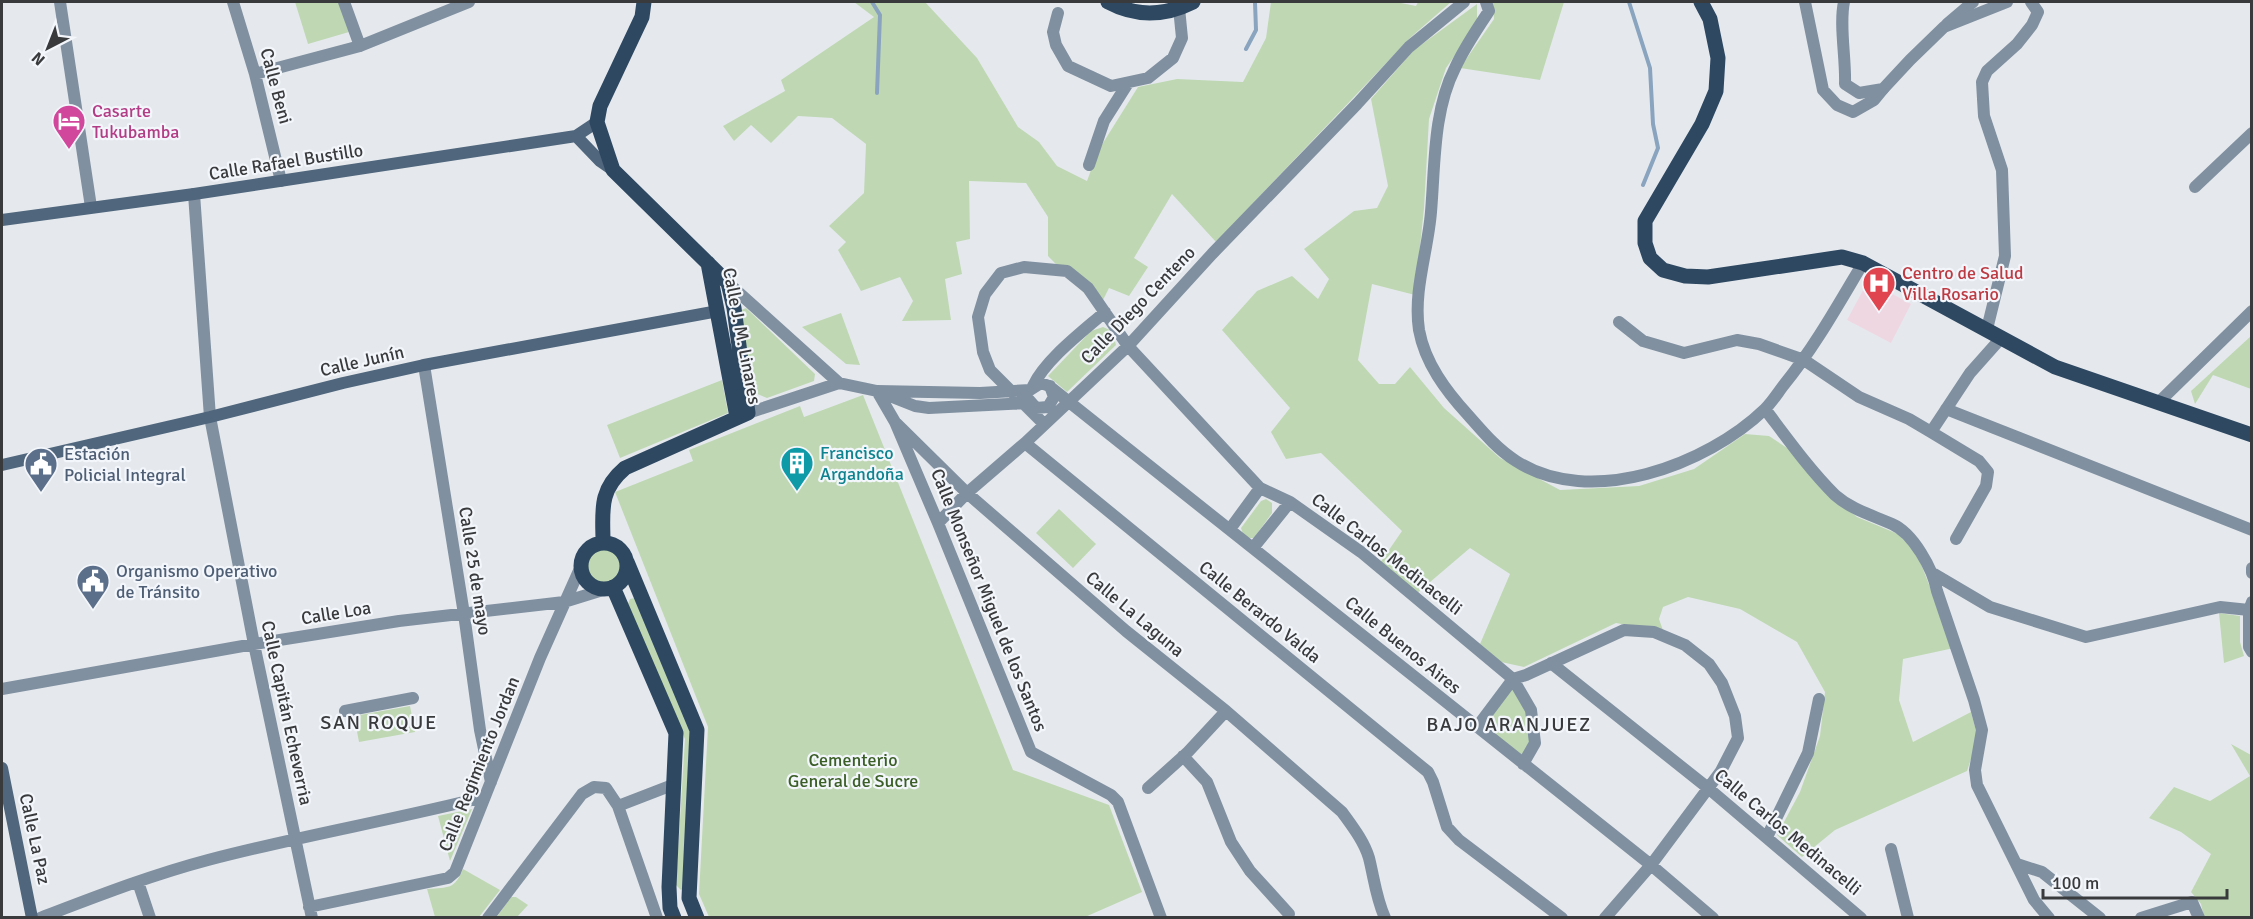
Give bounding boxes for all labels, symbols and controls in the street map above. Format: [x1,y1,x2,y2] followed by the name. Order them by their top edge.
[18,18,78,78] north arrow
[255,46,297,126] street label: Calle Beni
[28,47,49,70] text: N
[92,100,179,143] place label: Casarte Tukubamba
[51,103,87,150] hotel icon: Casarte Tukubamba
[207,139,365,185] street label: Calle Rafael Bustillo
[1076,241,1200,369] street label: Calle Diego Centeno
[1902,262,2024,305] place label: Centro de Salud Villa Rosario
[1861,265,1897,312] hospital icon: Centro de Salud Villa Rosario
[718,266,766,406] street label: Calle J. M. Linares
[318,341,406,381] street label: Calle Junín
[820,442,904,485] place label: Francisco Argandoña
[64,443,186,486] place label: Estación Policial Integral
[779,445,815,492] building icon: Francisco Argandoña
[23,446,59,493] public building icon: Estación Policial Integral
[926,465,1052,735] street label: Calle Monseñor Miguel de los Santos
[1307,488,1467,620] street label: Calle Carlos Medinacelli
[454,505,496,637] street label: Calle 25 de mayo
[1195,556,1325,668] street label: Calle Berardo Valda
[116,560,277,603] place label: Organismo Operativo de Tránsito
[75,563,111,610] public building icon: Organismo Operativo de Tránsito
[1081,566,1189,662] street label: Calle La Laguna
[1341,592,1466,699] street label: Calle Buenos Aires
[299,597,373,629] street label: Calle Loa
[257,619,317,807] street label: Calle Capitán Echeverria
[434,673,524,855] street label: Calle Regimiento Jordan
[320,710,438,735] district label: SAN ROQUE
[1426,712,1592,737] district label: BAJO ARANJUEZ
[788,749,918,792] park label: Cementerio General de Sucre
[1710,764,1866,900] street label: Calle Carlos Medinacelli
[15,792,55,886] street label: Calle La Paz
[2043,862,2228,900] scale bar
[2052,872,2099,894] text: 100 m

